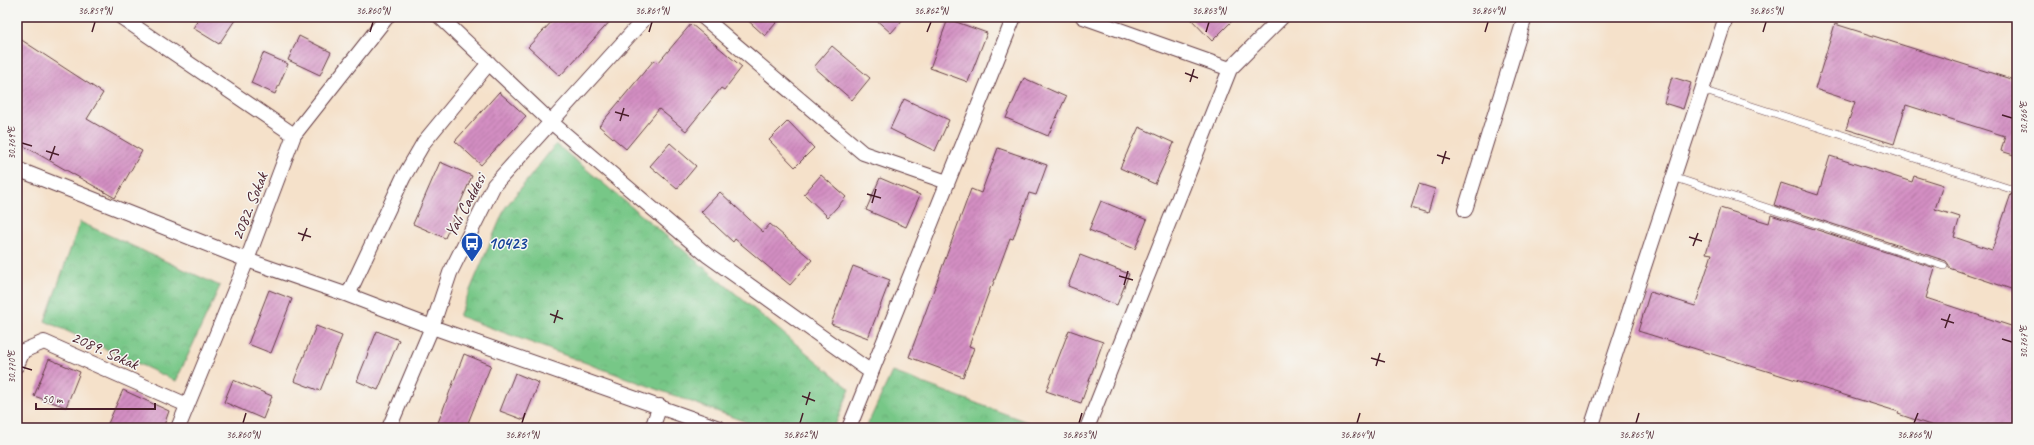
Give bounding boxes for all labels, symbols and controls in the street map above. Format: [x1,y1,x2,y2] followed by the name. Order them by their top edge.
[78,4,114,17] text: 36.859°N
[356,4,392,17] text: 36.860°N
[635,4,671,17] text: 36.861°N
[914,4,950,17] text: 36.862°N
[1192,4,1228,17] text: 36.863°N
[1471,4,1507,17] text: 36.864°N
[1749,4,1785,17] text: 36.865°N
[2017,100,2030,134] text: 30.766°E
[5,125,18,159] text: 30.769°E
[226,167,273,243] street label: 2082. Sokak
[440,168,492,240] street label: Yalı Caddesi
[459,230,485,263] bus stop icon: 10423
[488,233,528,254] place label: 10423
[2017,324,2030,358] text: 30.767°E
[68,326,143,375] street label: 2089. Sokak
[5,349,18,383] text: 30.770°E
[36,385,155,411] scale bar
[42,391,64,407] text: 50 m
[226,428,262,441] text: 36.860°N
[505,428,541,441] text: 36.861°N
[783,428,819,441] text: 36.862°N
[1062,428,1098,441] text: 36.863°N
[1340,428,1376,441] text: 36.864°N
[1619,428,1655,441] text: 36.865°N
[1897,428,1933,441] text: 36.866°N

